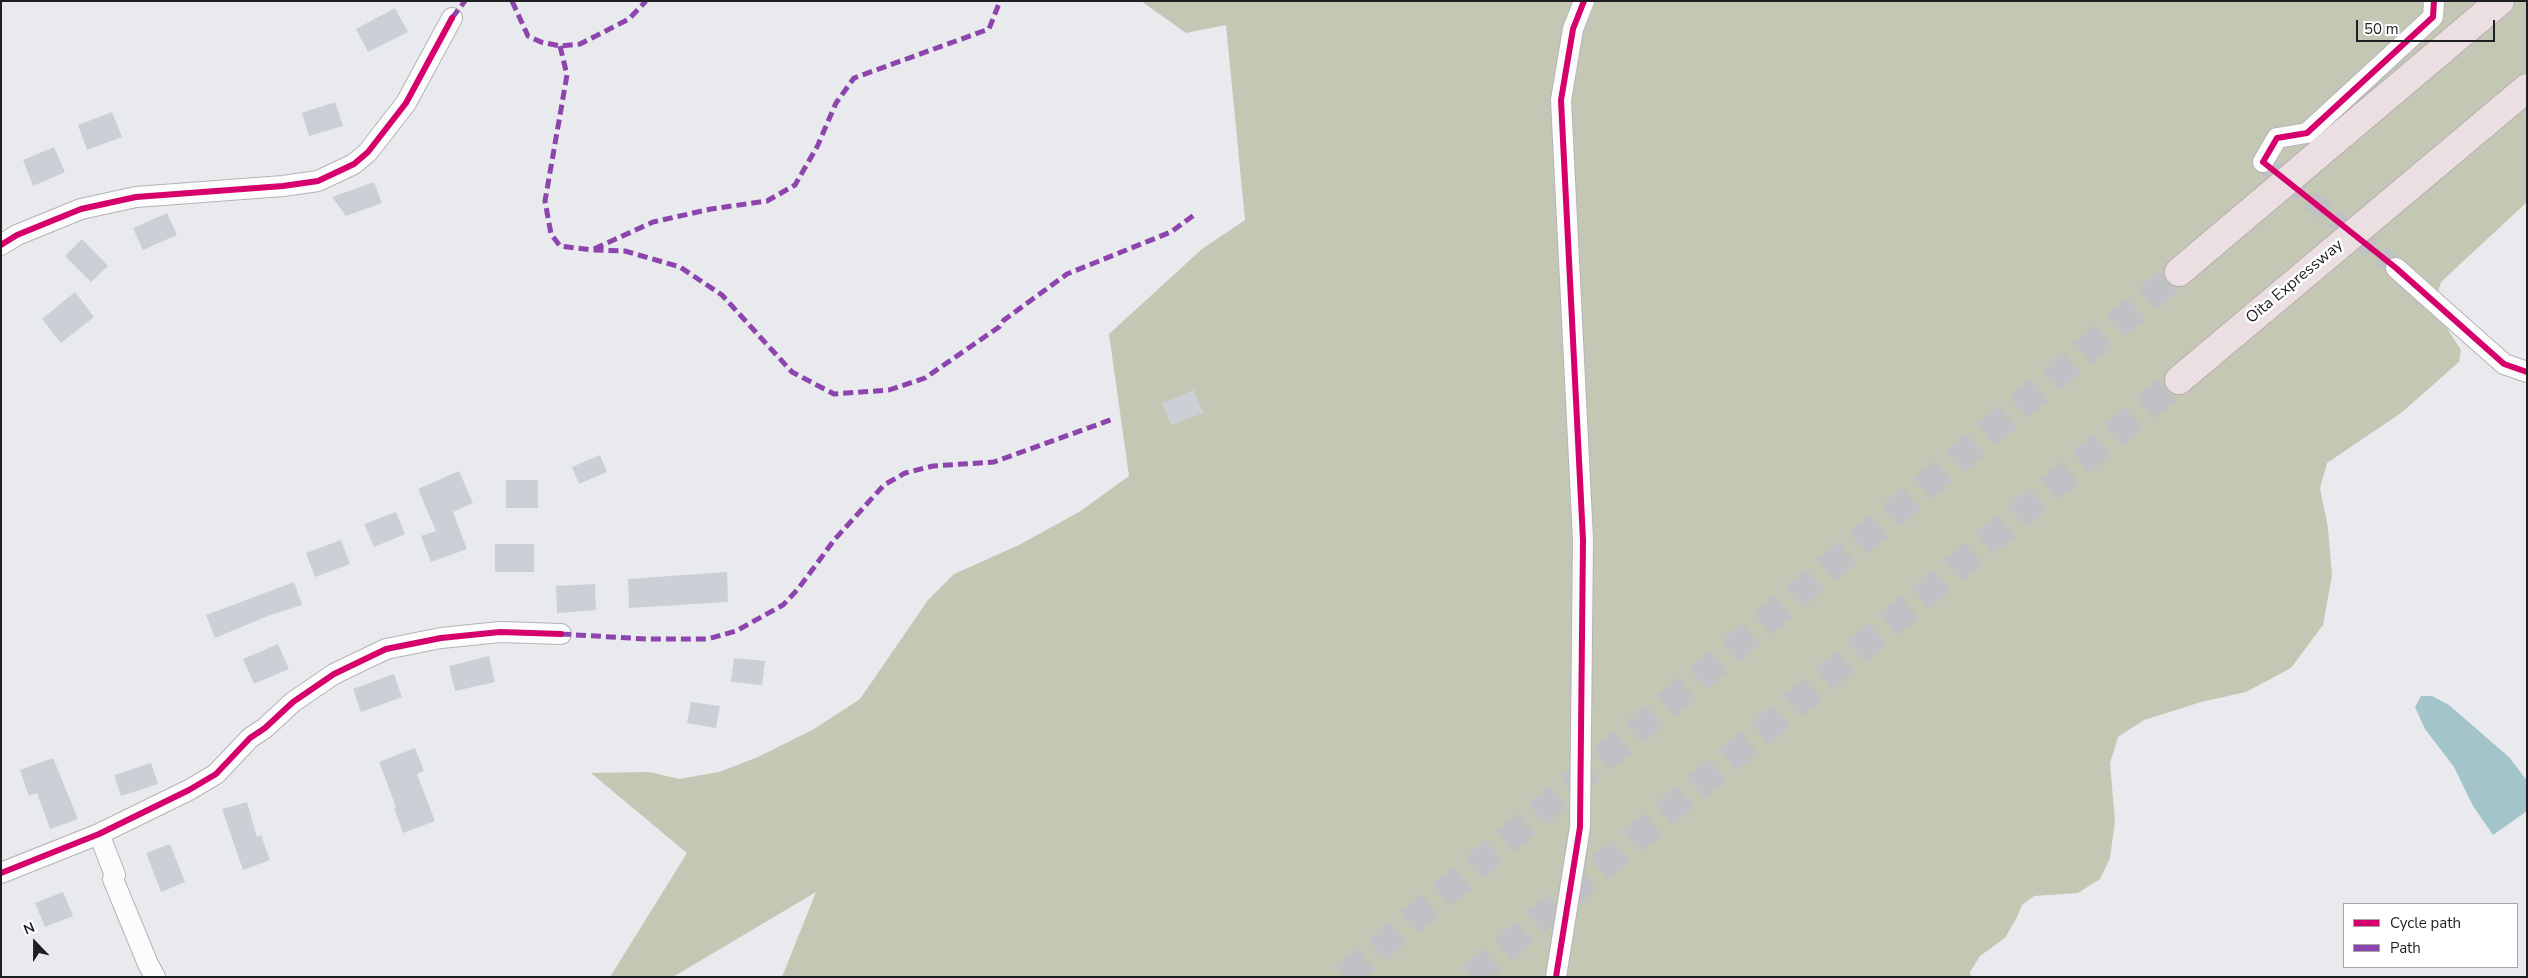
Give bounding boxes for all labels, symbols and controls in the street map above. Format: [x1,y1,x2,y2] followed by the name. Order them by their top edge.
[2358,10,2497,42] scale bar
[2364,19,2399,39] text: 50 m
[2243,236,2347,328] street label: Oita Expressway
[2343,903,2518,968] legend
[2390,913,2461,933] text: Cycle path
[10,918,60,968] north arrow
[21,918,38,939] text: N
[2390,938,2421,958] text: Path

